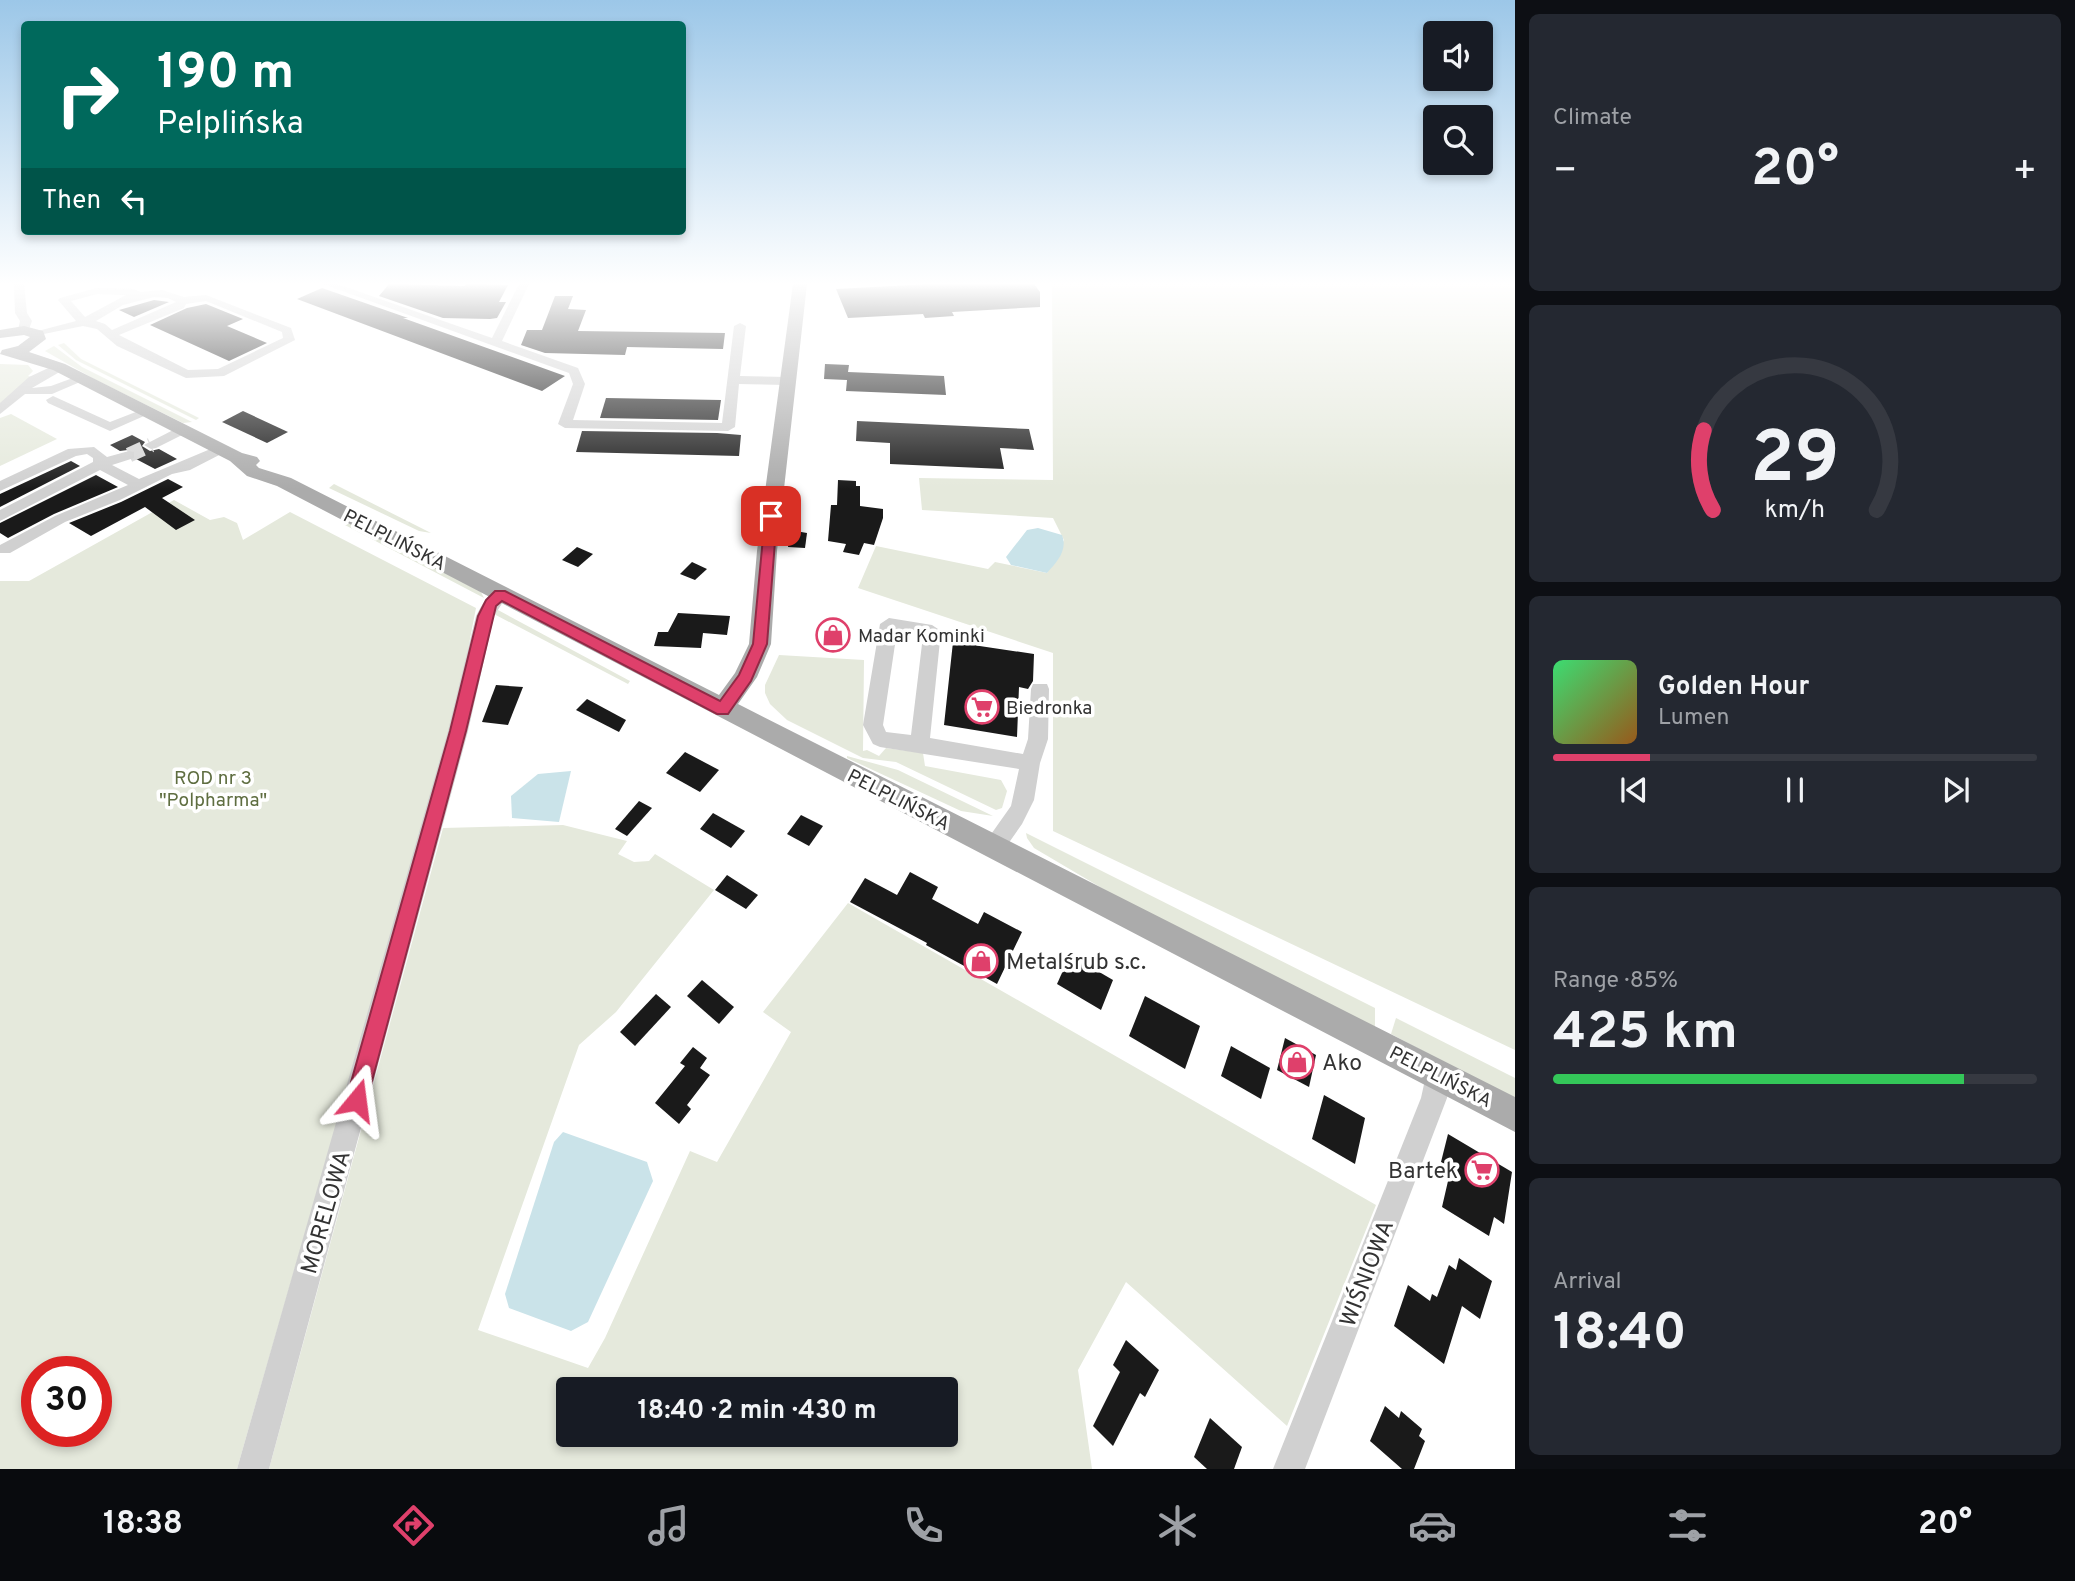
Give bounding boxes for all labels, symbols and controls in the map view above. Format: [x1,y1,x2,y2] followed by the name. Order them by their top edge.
[1423,21,1493,175] map controls
[1423,21,1493,91] button: sound
[157,44,294,106] text: 190 m
[42,49,133,140] icon: right
[1553,104,1632,133] text: Climate
[157,105,304,145] text: Pelplińska
[1423,105,1493,175] button: search
[1751,138,1839,204] text: 20°
[1553,148,1578,197] text: −
[2012,148,2037,197] text: +
[115,182,153,220] icon: left
[42,185,101,218] text: Then
[1750,416,1840,508] text: 29
[741,486,801,546] pin
[1765,494,1825,526] text: km/h
[752,497,790,535] icon: arrive
[339,504,450,577] street label: PELPLIŃSKA
[814,616,852,654] shop icon: Madar Kominki
[858,625,985,649] place label: Madar Kominki
[1658,671,1809,704] text: Golden Hour
[963,688,1001,726] supermarket icon: Biedronka
[1006,697,1092,721] place label: Biedronka
[1658,704,1729,733] text: Lumen
[843,764,954,837] street label: PELPLIŃSKA
[159,767,267,813] park label: ROD nr 3 "Polpharma"
[1615,771,1653,809] icon: previous
[1776,771,1814,809] icon: pause
[1937,771,1975,809] icon: next
[962,942,1000,980] shop icon: Metalśrub s.c.
[1006,949,1146,978] place label: Metalśrub s.c.
[1553,967,1678,996] text: Range · 85%
[1553,1001,1738,1067] text: 425 km
[1385,1041,1496,1114] street label: PELPLIŃSKA
[1278,1043,1316,1081] shop icon: Ako
[1322,1050,1362,1079] place label: Ako
[320,1063,394,1137] position arrow
[296,1148,359,1278] street label: MORELOWA
[1463,1151,1501,1189] supermarket icon: Bartek
[1388,1158,1458,1187] place label: Bartek
[1333,1216,1402,1331] street label: WIŚNIOWA
[1553,1268,1622,1297] text: Arrival
[1553,1302,1687,1368] text: 18:40
[21,1356,112,1447] speed limit sign: 30
[637,1395,877,1428] text: 18:40 · 2 min · 430 m
[389,1501,438,1550] icon: directions
[644,1501,693,1550] icon: music
[899,1501,948,1550] icon: phone
[1153,1501,1202,1550] icon: climate
[1408,1501,1457,1550] icon: car
[1663,1501,1712,1550] icon: filters
[103,1505,183,1545] text: 18:38
[1918,1505,1972,1545] text: 20°

